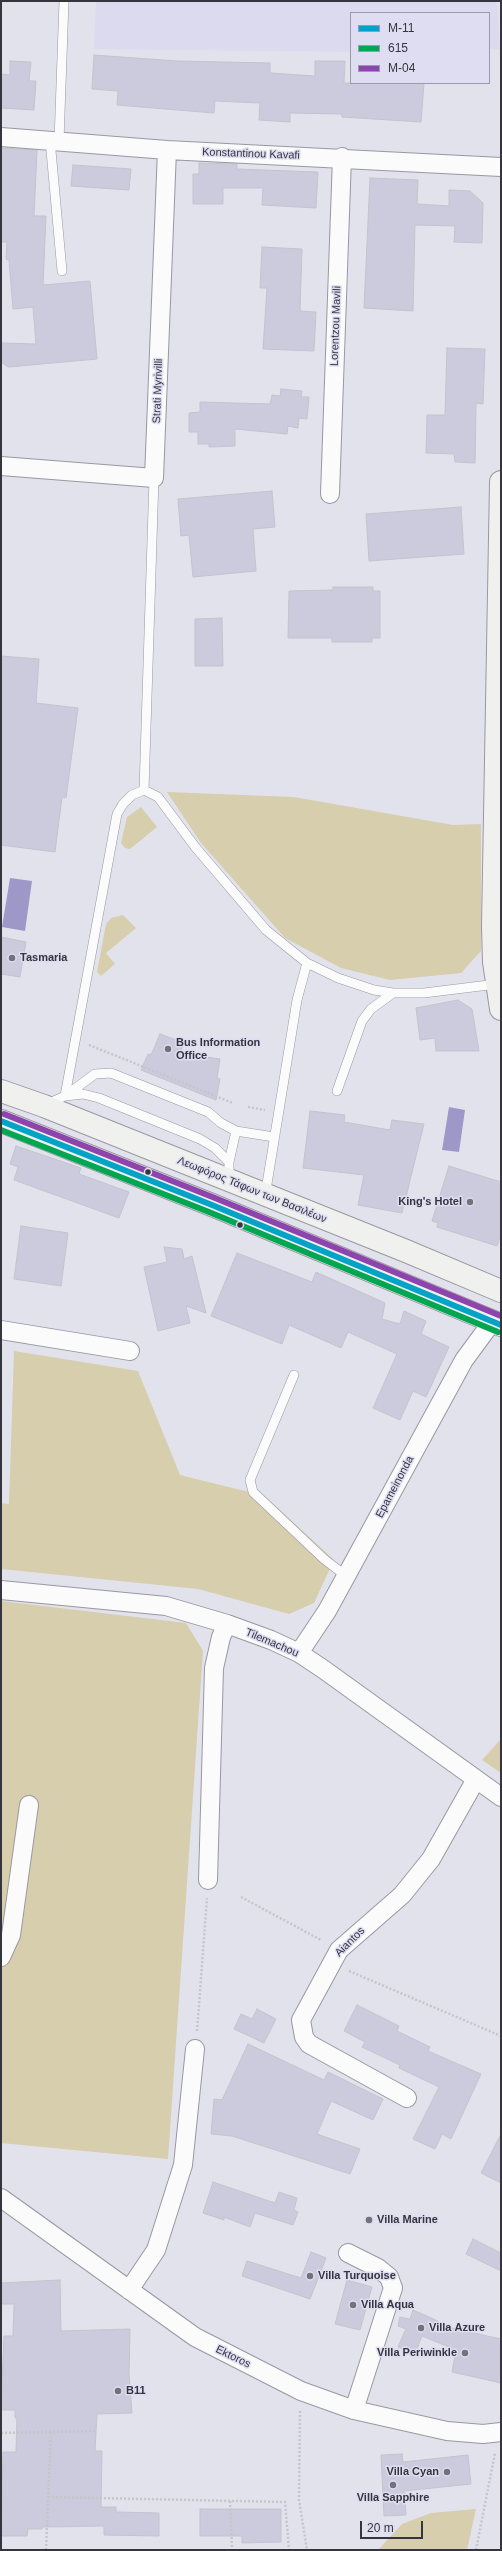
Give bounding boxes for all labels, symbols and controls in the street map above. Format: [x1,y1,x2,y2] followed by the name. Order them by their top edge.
[350,12,490,84] legend
[388,21,414,35] text: M-11
[388,41,408,55] text: 615
[388,61,415,75] text: M-04
[202,146,300,162] street label: Konstantinou Kavafi
[328,286,344,366] street label: Lorentzou Mavili
[150,358,166,424] street label: Strati Myrivilli
[20,951,67,965] place label: Tasmaria
[7,953,17,963] marker: Tasmaria
[176,1036,260,1062] place label: Bus Information Office
[163,1044,173,1054] marker: Bus Information Office
[175,1154,329,1226] street label: Λεωφόρος Τάφων των Βασιλέων
[143,1167,153,1177] unlabelled marker
[398,1195,462,1209] place label: King's Hotel
[465,1197,475,1207] marker: King's Hotel
[235,1220,245,1230] unlabelled marker
[373,1454,417,1520] street label: Epameinonda
[243,1626,301,1660] street label: Tilemachou
[332,1924,368,1960] street label: Aiantos
[377,2213,438,2227] place label: Villa Marine
[364,2215,374,2225] marker: Villa Marine
[318,2269,396,2283] place label: Villa Turquoise
[305,2271,315,2281] marker: Villa Turquoise
[361,2298,414,2312] place label: Villa Aqua
[348,2300,358,2310] marker: Villa Aqua
[429,2321,485,2335] place label: Villa Azure
[416,2323,426,2333] marker: Villa Azure
[213,2343,253,2371] street label: Ektoros
[377,2346,457,2360] place label: Villa Periwinkle
[460,2348,470,2358] marker: Villa Periwinkle
[126,2384,146,2398] place label: B11
[113,2386,123,2396] marker: B11
[387,2465,439,2479] place label: Villa Cyan
[442,2467,452,2477] marker: Villa Cyan
[388,2480,398,2490] marker: Villa Sapphire
[357,2491,429,2505] place label: Villa Sapphire
[362,2513,425,2539] scale bar
[367,2521,394,2535] text: 20 m

